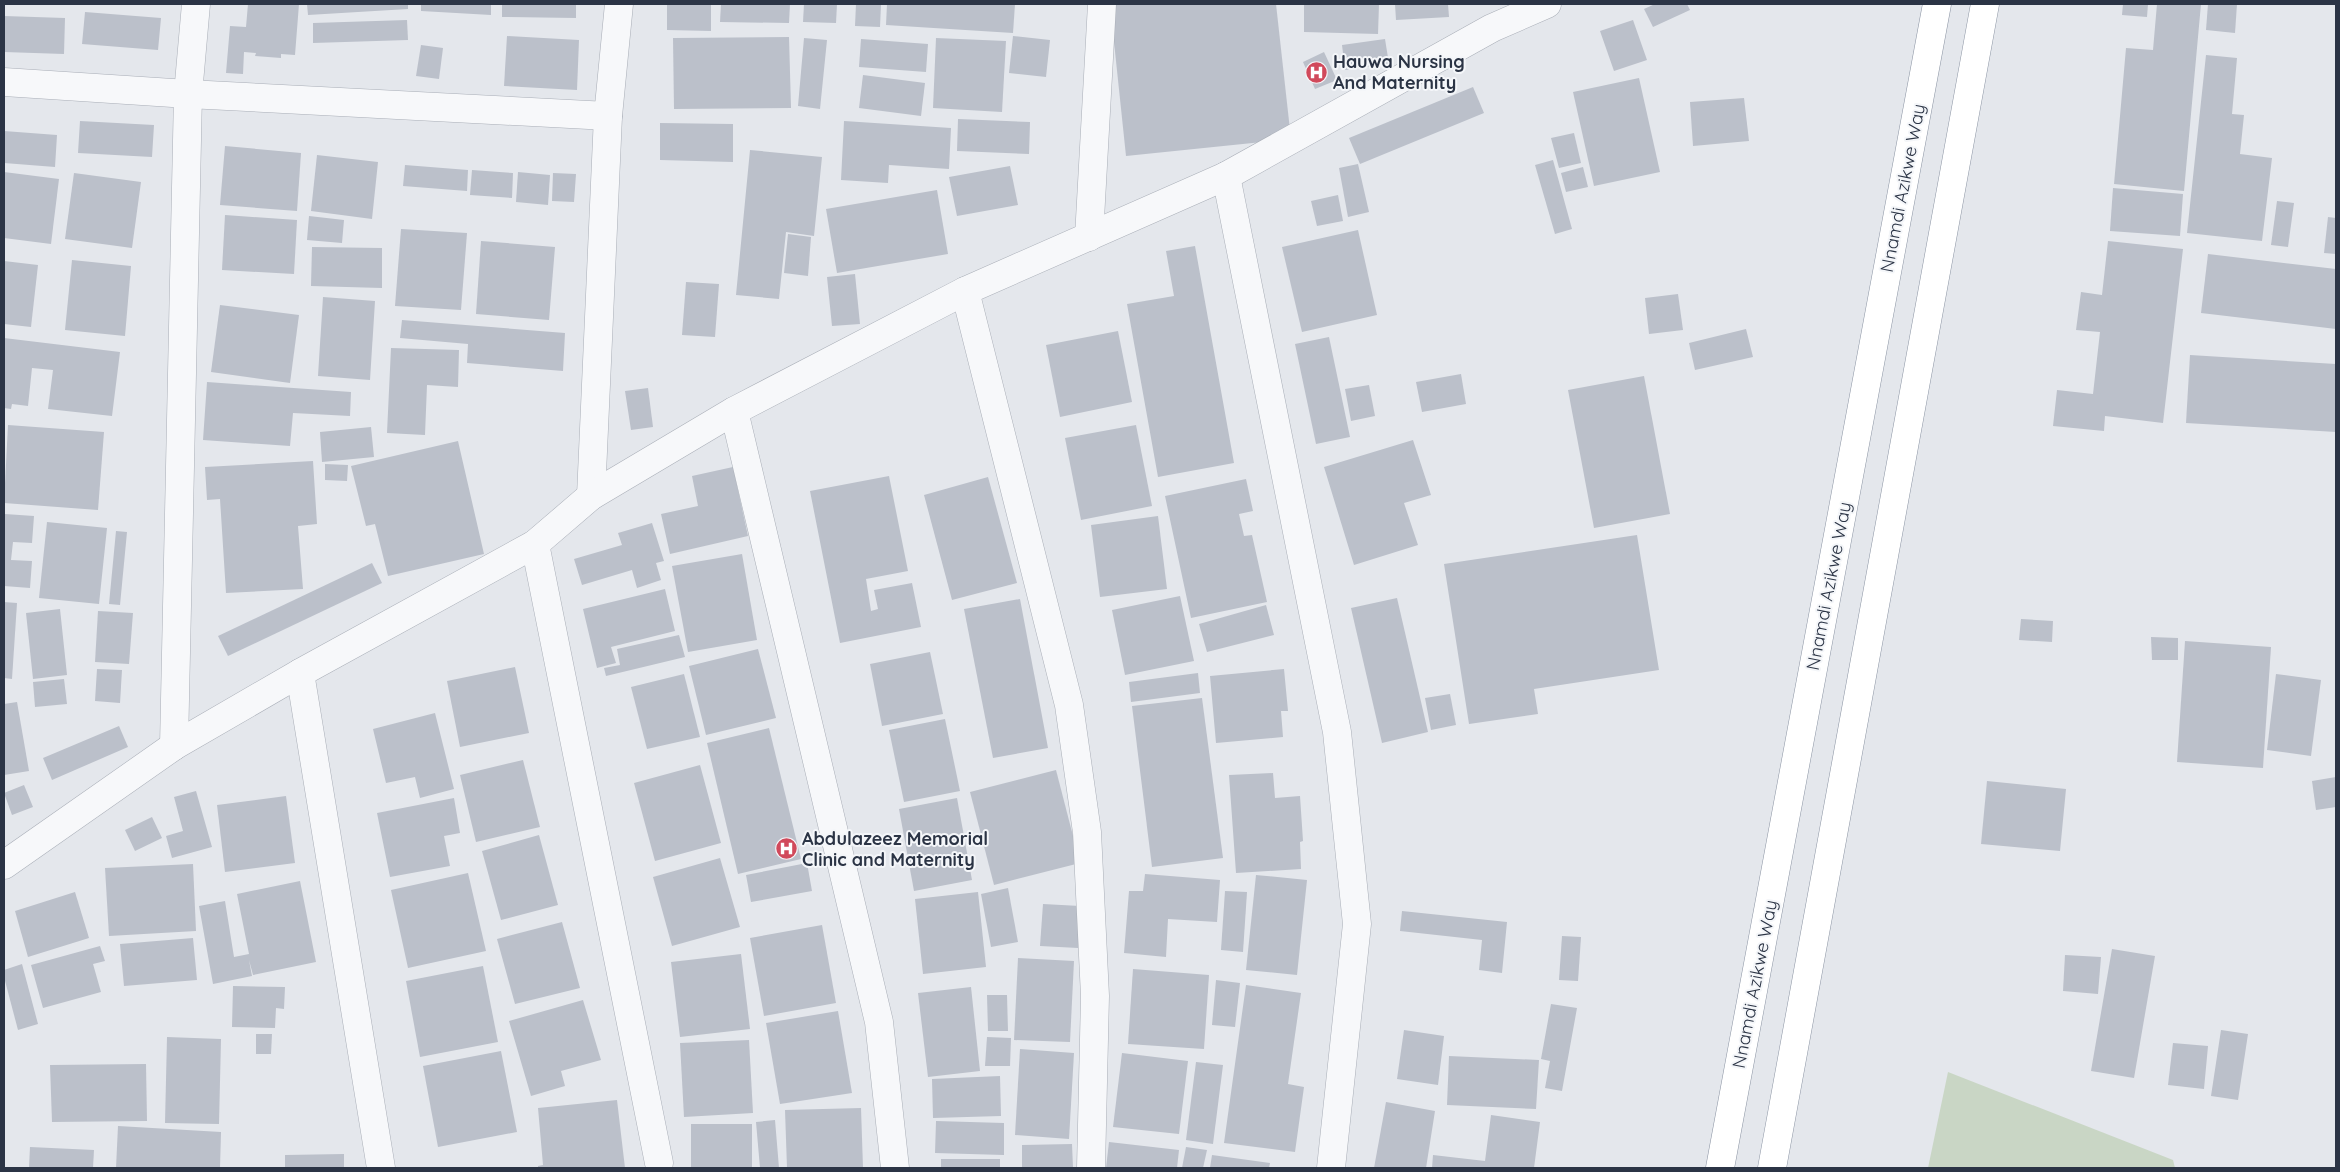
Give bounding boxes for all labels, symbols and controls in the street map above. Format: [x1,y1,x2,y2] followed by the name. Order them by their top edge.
[1333,50,1465,94] place label: Hauwa Nursing And Maternity
[1305,60,1329,84] hospital icon: Hauwa Nursing And Maternity
[1875,102,1930,274] street label: Nnamdi Azikwe Way
[1801,500,1856,672] street label: Nnamdi Azikwe Way
[802,827,988,871] place label: Abdulazeez Memorial Clinic and Maternity
[774,837,798,861] hospital icon: Abdulazeez Memorial Clinic and Maternity
[1727,898,1782,1070] street label: Nnamdi Azikwe Way

